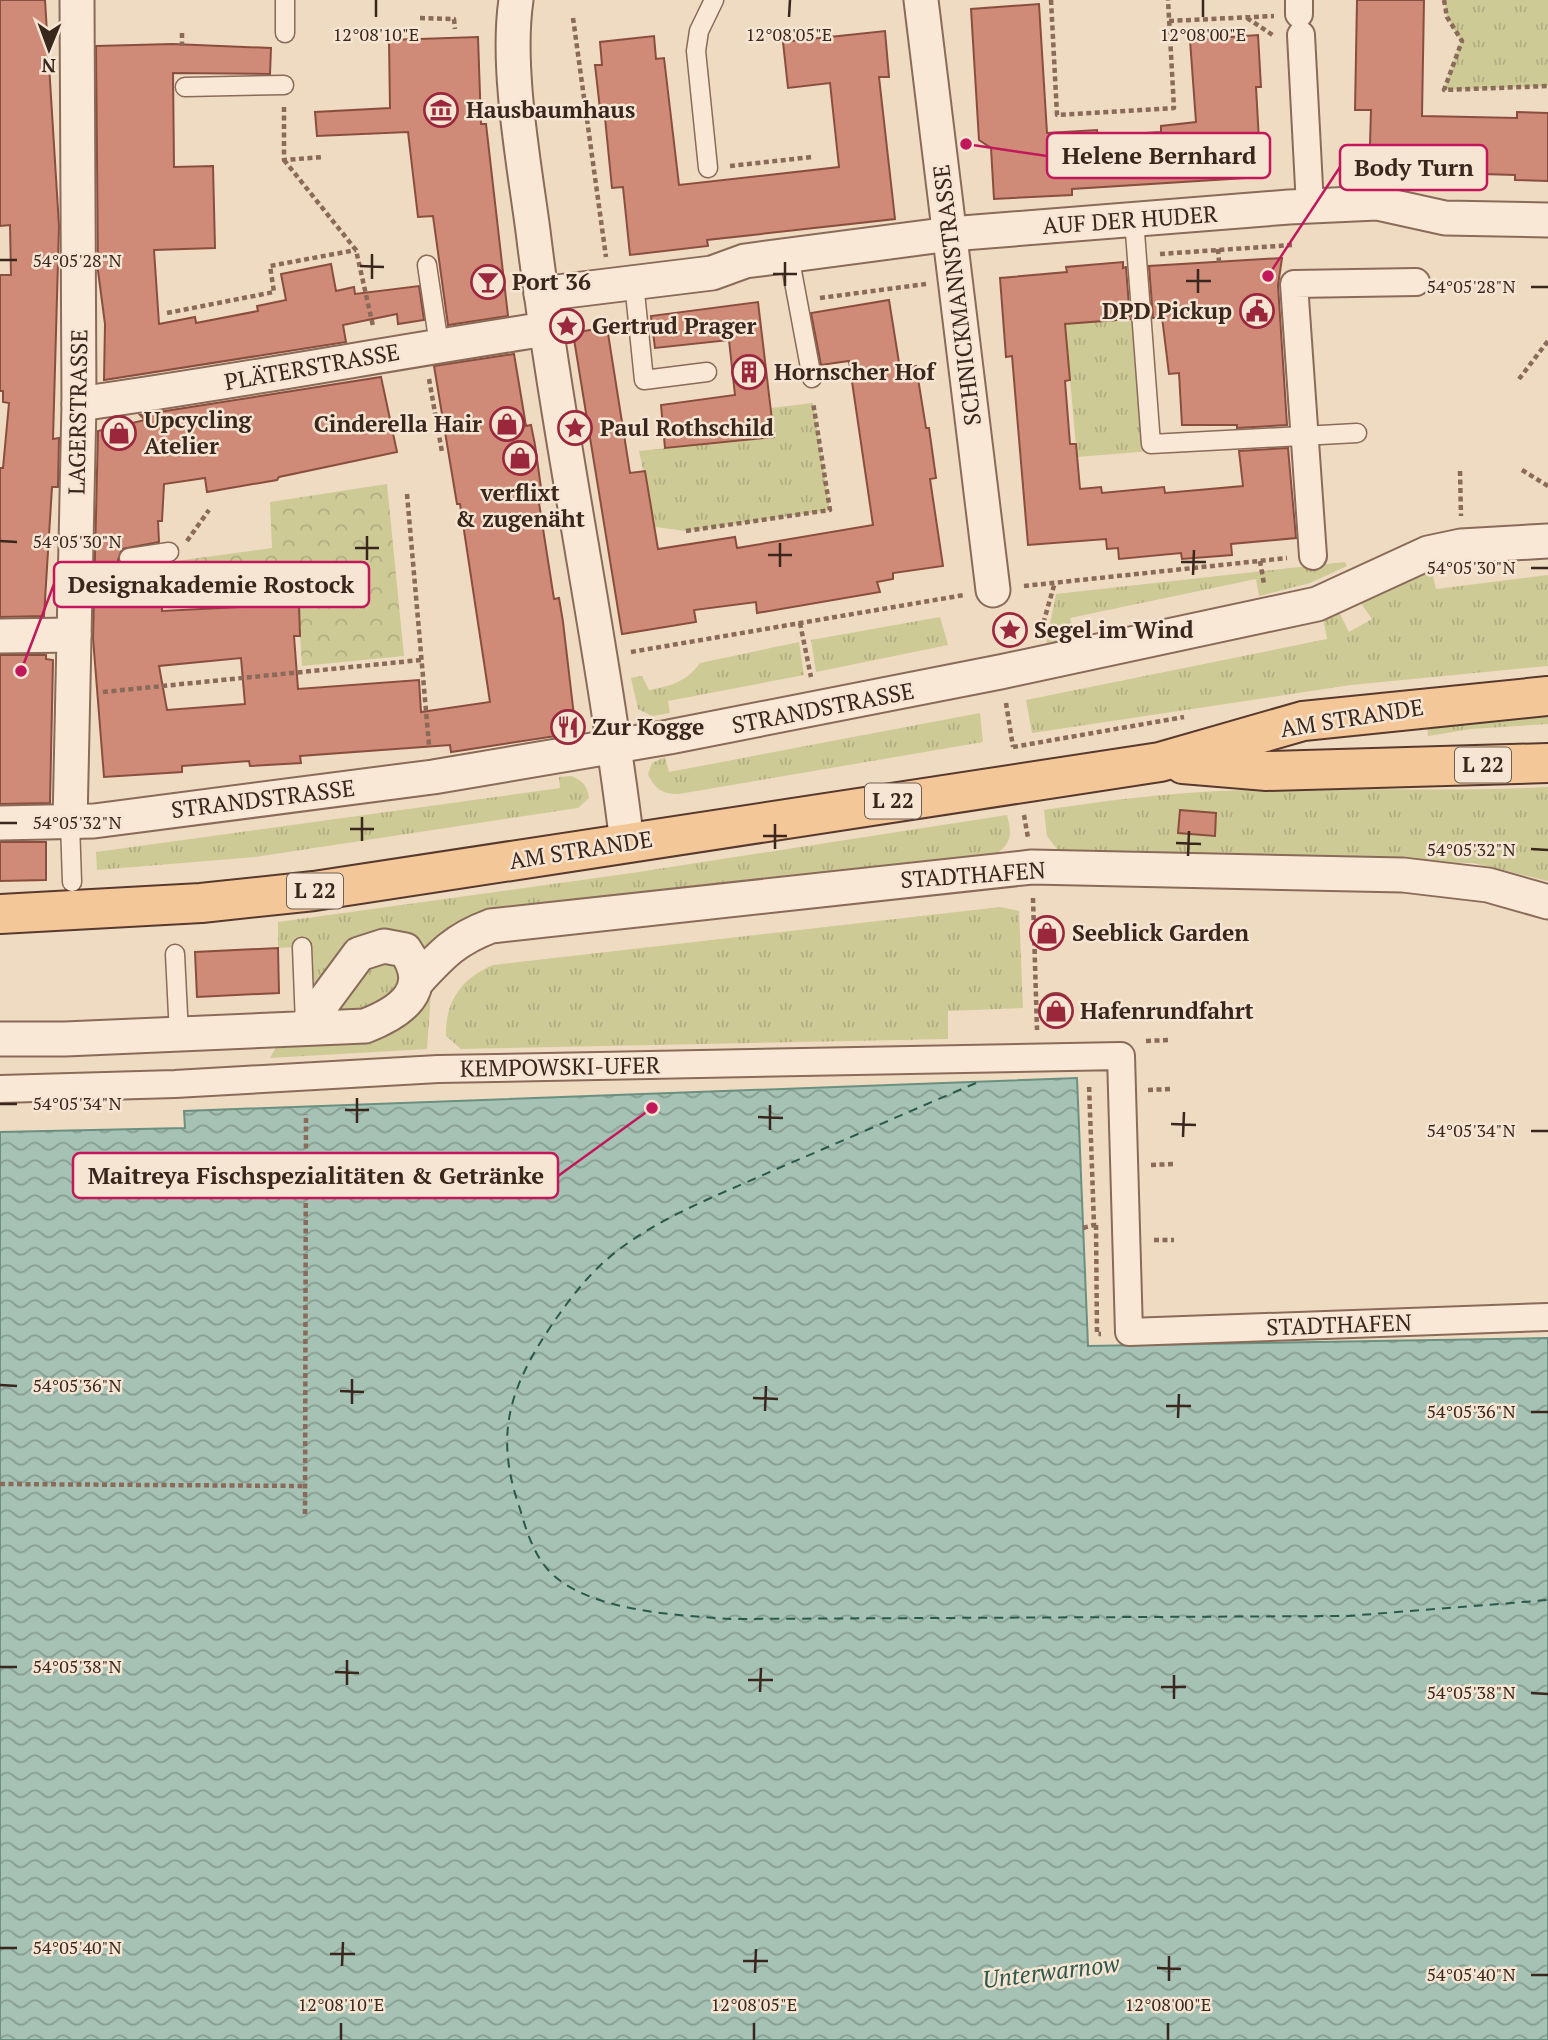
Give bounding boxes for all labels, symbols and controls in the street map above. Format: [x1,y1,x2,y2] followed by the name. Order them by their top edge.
[14,14,84,84] north arrow
[333,22,419,46] text: 12°08'10"E
[746,22,832,46] text: 12°08'05"E
[1160,22,1246,46] text: 12°08'00"E
[41,54,56,79] text: N
[422,91,460,129] museum icon: Hausbaumhaus
[466,94,635,125] place label: Hausbaumhaus
[1047,133,1270,178] callout: Helene Bernhard
[1062,139,1257,171] text: Helene Bernhard
[1340,145,1487,190] callout: Body Turn
[1354,151,1474,183] text: Body Turn
[925,163,988,427] street label: SCHNICKMANNSTRASSE
[1041,198,1219,241] street label: AUF DER HUDER
[32,248,122,272] text: 54°05'28"N
[469,263,507,301] bar icon: Port 36
[512,266,591,297] place label: Port 36
[1426,274,1516,298] text: 54°05'28"N
[1238,292,1276,330] public building icon: DPD Pickup
[1102,295,1232,326] place label: DPD Pickup
[548,307,586,345] place icon: Gertrud Prager
[592,310,757,341] place label: Gertrud Prager
[61,329,94,495] street label: LAGERSTRASSE
[222,336,402,397] street label: PLÄTERSTRASSE
[730,353,768,391] building icon: Hornscher Hof
[774,356,937,387] place label: Hornscher Hof
[144,404,253,461] place label: Upcycling Atelier
[488,405,526,443] shop icon: Cinderella Hair
[314,408,482,439] place label: Cinderella Hair
[556,409,594,447] place icon: Paul Rothschild
[600,412,774,443] place label: Paul Rothschild
[100,414,138,452] shop icon: Upcycling Atelier
[501,439,539,477] shop icon: verflixt & zugenäht
[455,477,585,534] place label: verflixt & zugenäht
[32,529,122,553] text: 54°05'30"N
[1426,555,1516,579] text: 54°05'30"N
[54,562,369,607] callout: Designakademie Rostock
[68,568,354,600] text: Designakademie Rostock
[991,611,1029,649] place icon: Segel im Wind
[1034,614,1194,645] place label: Segel im Wind
[729,675,917,740] street label: STRANDSTRASSE
[1278,691,1426,744] street label: AM STRANDE
[549,708,587,746] restaurant icon: Zur Kogge
[592,711,704,742] place label: Zur Kogge
[1455,748,1511,782] road number: L 22
[169,772,357,825] street label: STRANDSTRASSE
[865,784,921,818] road number: L 22
[32,810,122,834] text: 54°05'32"N
[507,823,655,876] street label: AM STRANDE
[1426,837,1516,861] text: 54°05'32"N
[899,854,1047,895] street label: STADTHAFEN
[287,874,343,908] road number: L 22
[1028,914,1066,952] shop icon: Seeblick Garden
[1072,917,1249,948] place label: Seeblick Garden
[1037,992,1075,1030] shop icon: Hafenrundfahrt
[1080,995,1254,1026] place label: Hafenrundfahrt
[460,1049,661,1084] street label: KEMPOWSKI-UFER
[32,1091,122,1115] text: 54°05'34"N
[1426,1118,1516,1142] text: 54°05'34"N
[73,1153,558,1198] callout: Maitreya Fischspezialitäten & Getränke
[88,1159,544,1191] text: Maitreya Fischspezialitäten & Getränke
[1266,1306,1412,1343] street label: STADTHAFEN
[32,1373,122,1397] text: 54°05'36"N
[1426,1399,1516,1423] text: 54°05'36"N
[32,1654,122,1678] text: 54°05'38"N
[1426,1680,1516,1704] text: 54°05'38"N
[32,1935,122,1959] text: 54°05'40"N
[981,1947,1122,1995] water label: Unterwarnow
[1426,1962,1516,1986] text: 54°05'40"N
[298,1992,384,2016] text: 12°08'10"E
[711,1992,797,2016] text: 12°08'05"E
[1125,1992,1211,2016] text: 12°08'00"E

